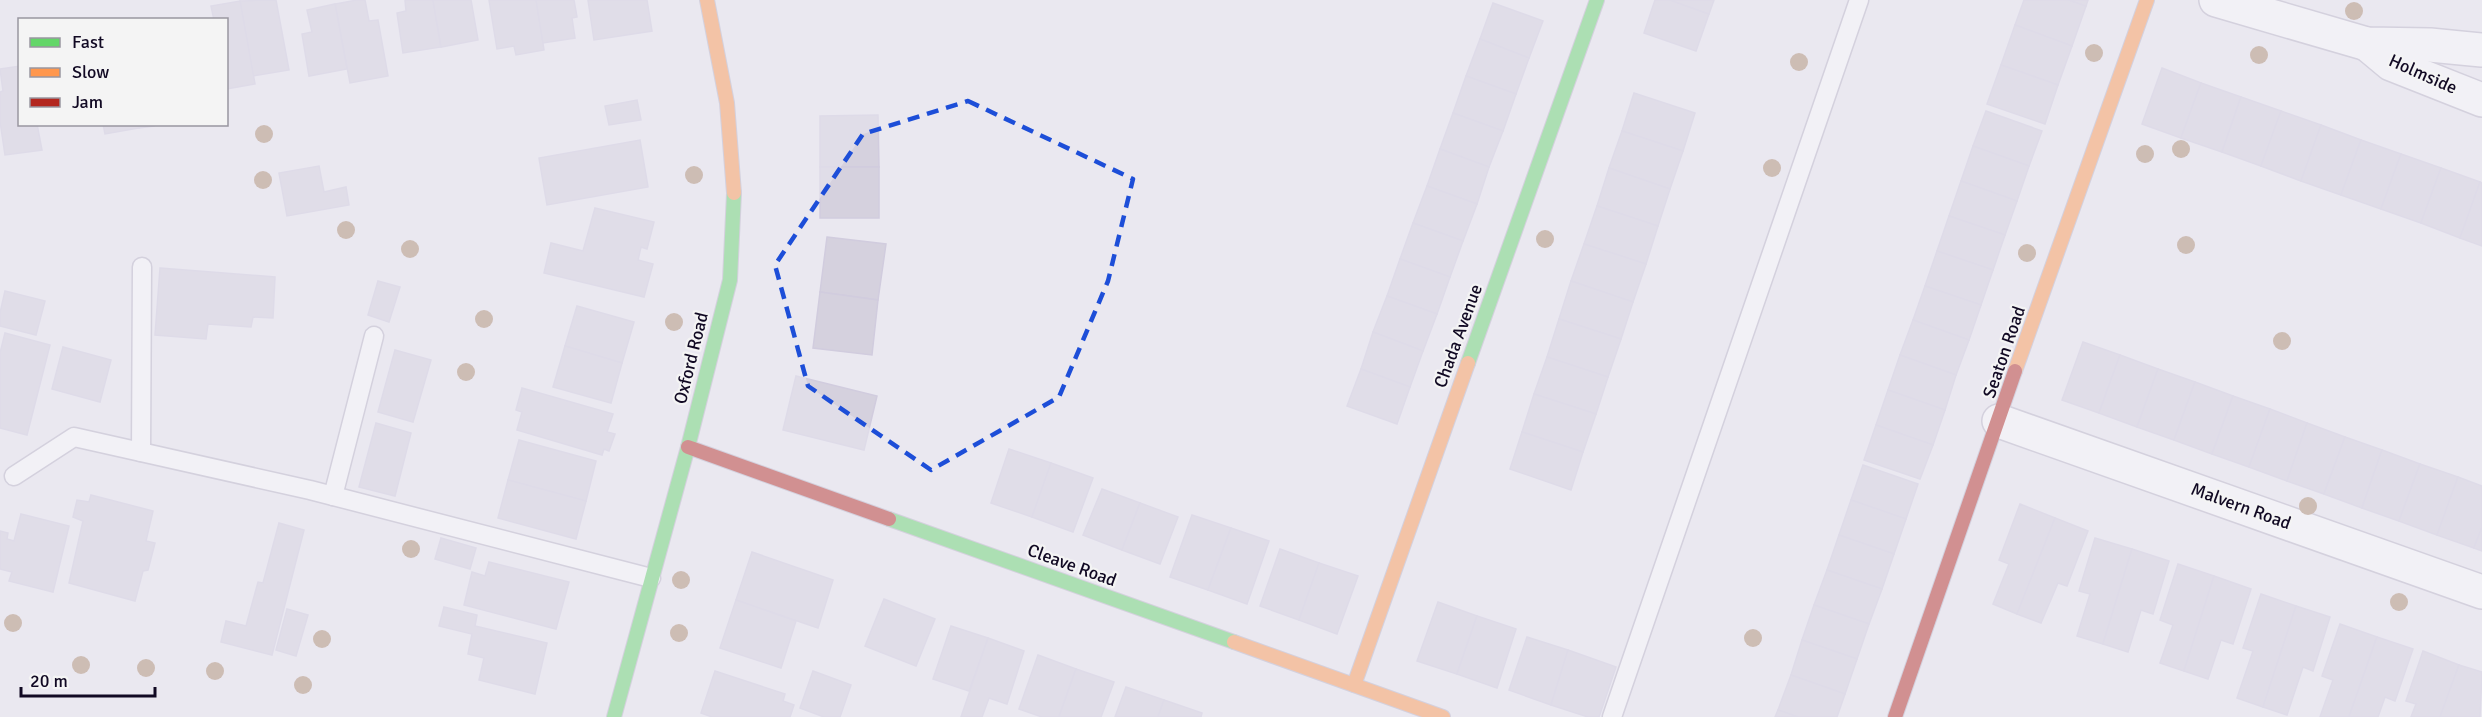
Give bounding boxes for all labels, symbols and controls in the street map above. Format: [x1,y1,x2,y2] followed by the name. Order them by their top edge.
[18,18,228,126] legend
[72,31,104,53] text: Fast
[2385,49,2461,99] street label: Holmside
[72,61,109,83] text: Slow
[72,91,103,113] text: Jam
[1429,281,1487,391] street label: Chada Avenue
[1978,303,2030,401] street label: Seaton Road
[669,310,713,406] street label: Oxford Road
[2188,478,2294,534] street label: Malvern Road
[1024,539,1120,591] street label: Cleave Road
[21,660,154,698] scale bar
[30,670,68,692] text: 20 m

